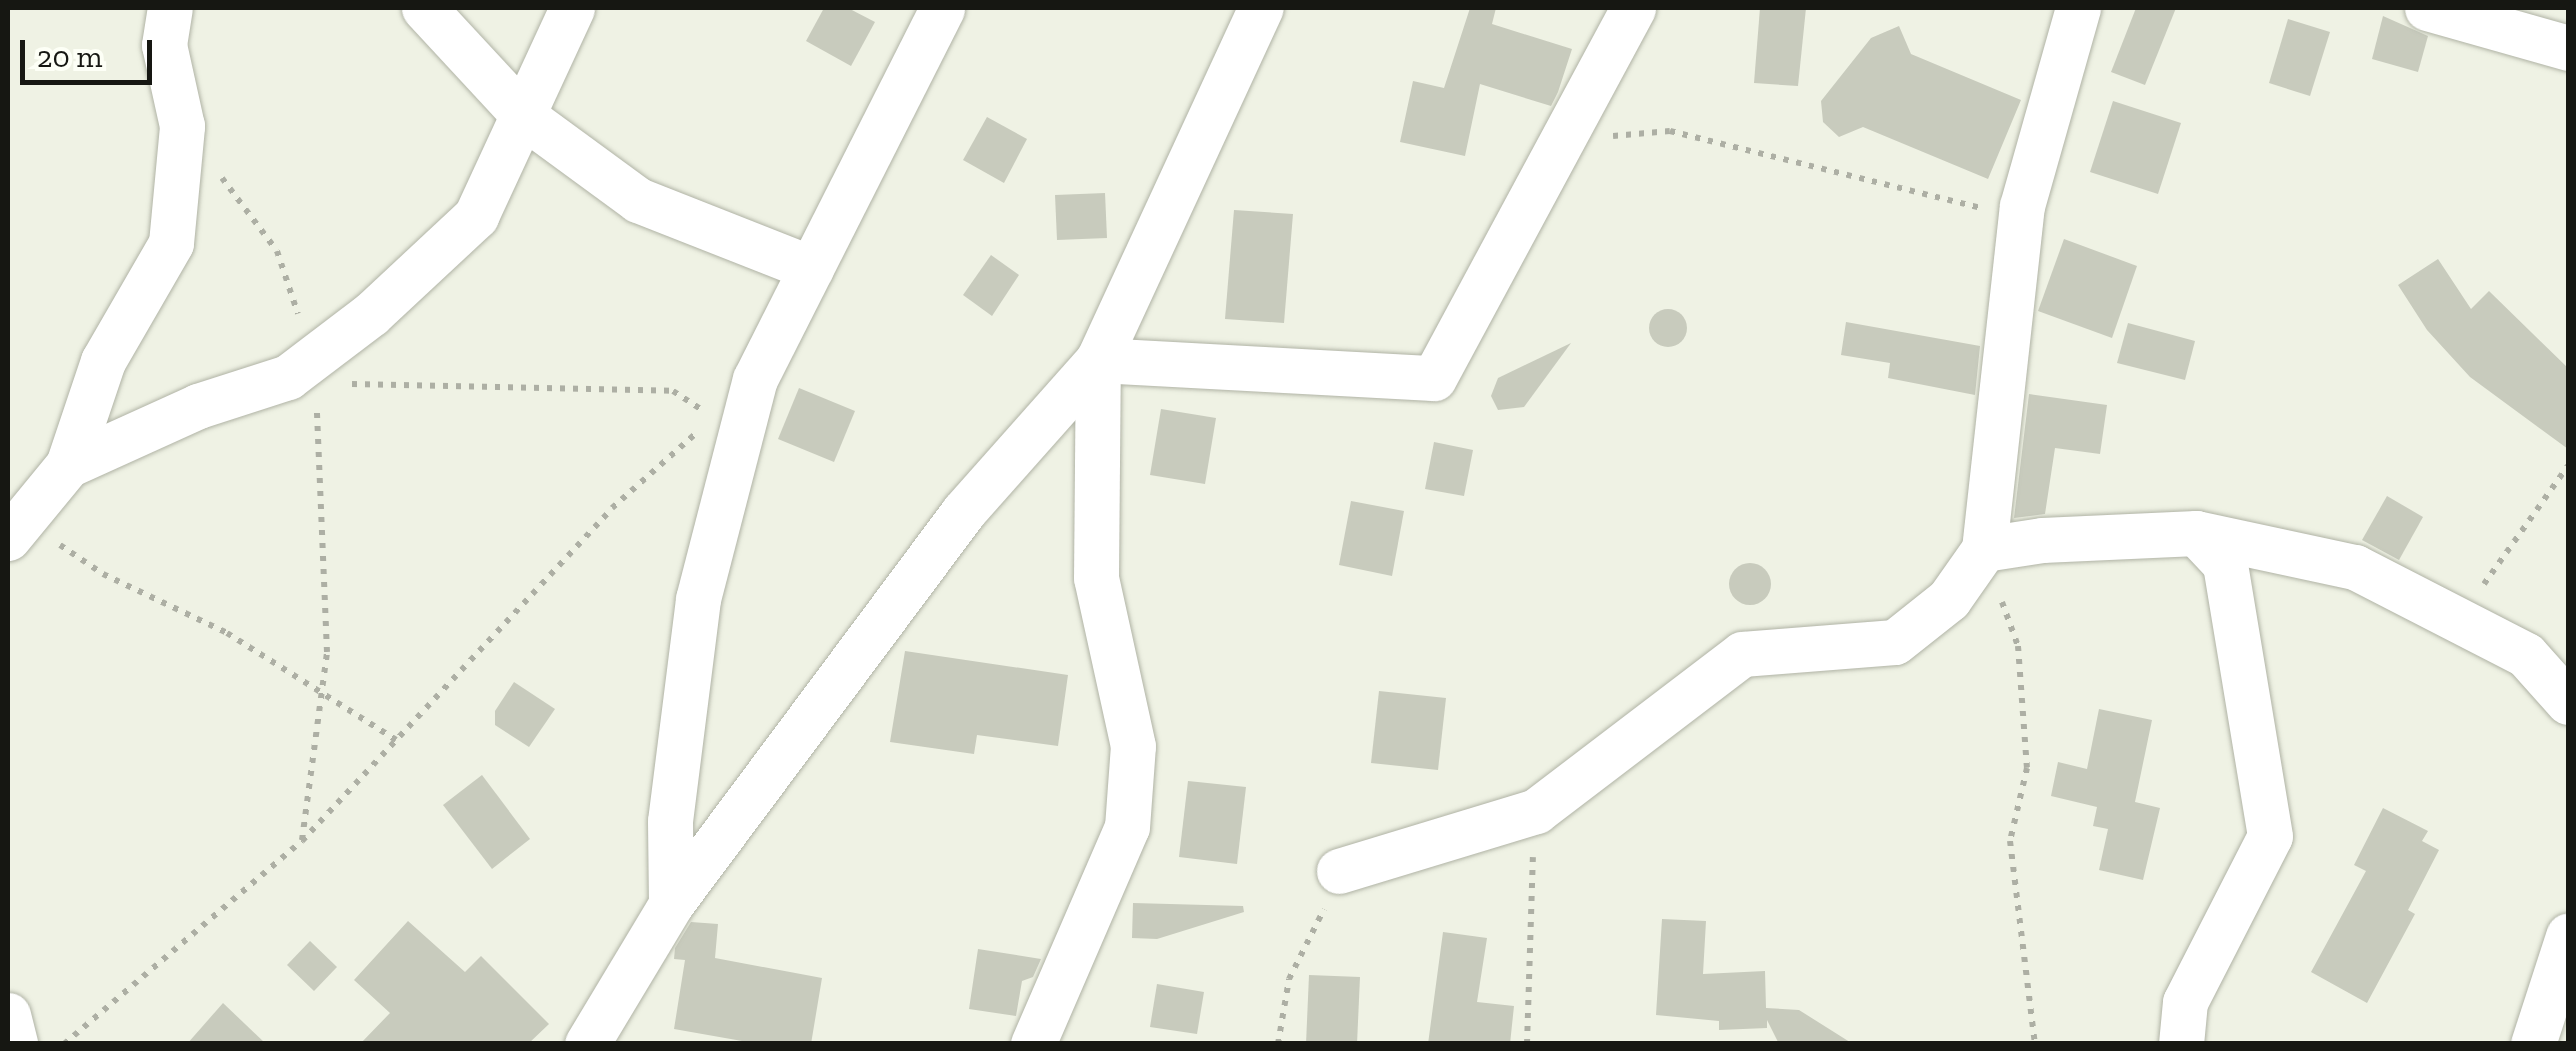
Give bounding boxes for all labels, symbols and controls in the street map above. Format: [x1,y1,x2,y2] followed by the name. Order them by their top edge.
[25,20,158,82] scale bar
[37,39,102,75] text: 20 m

